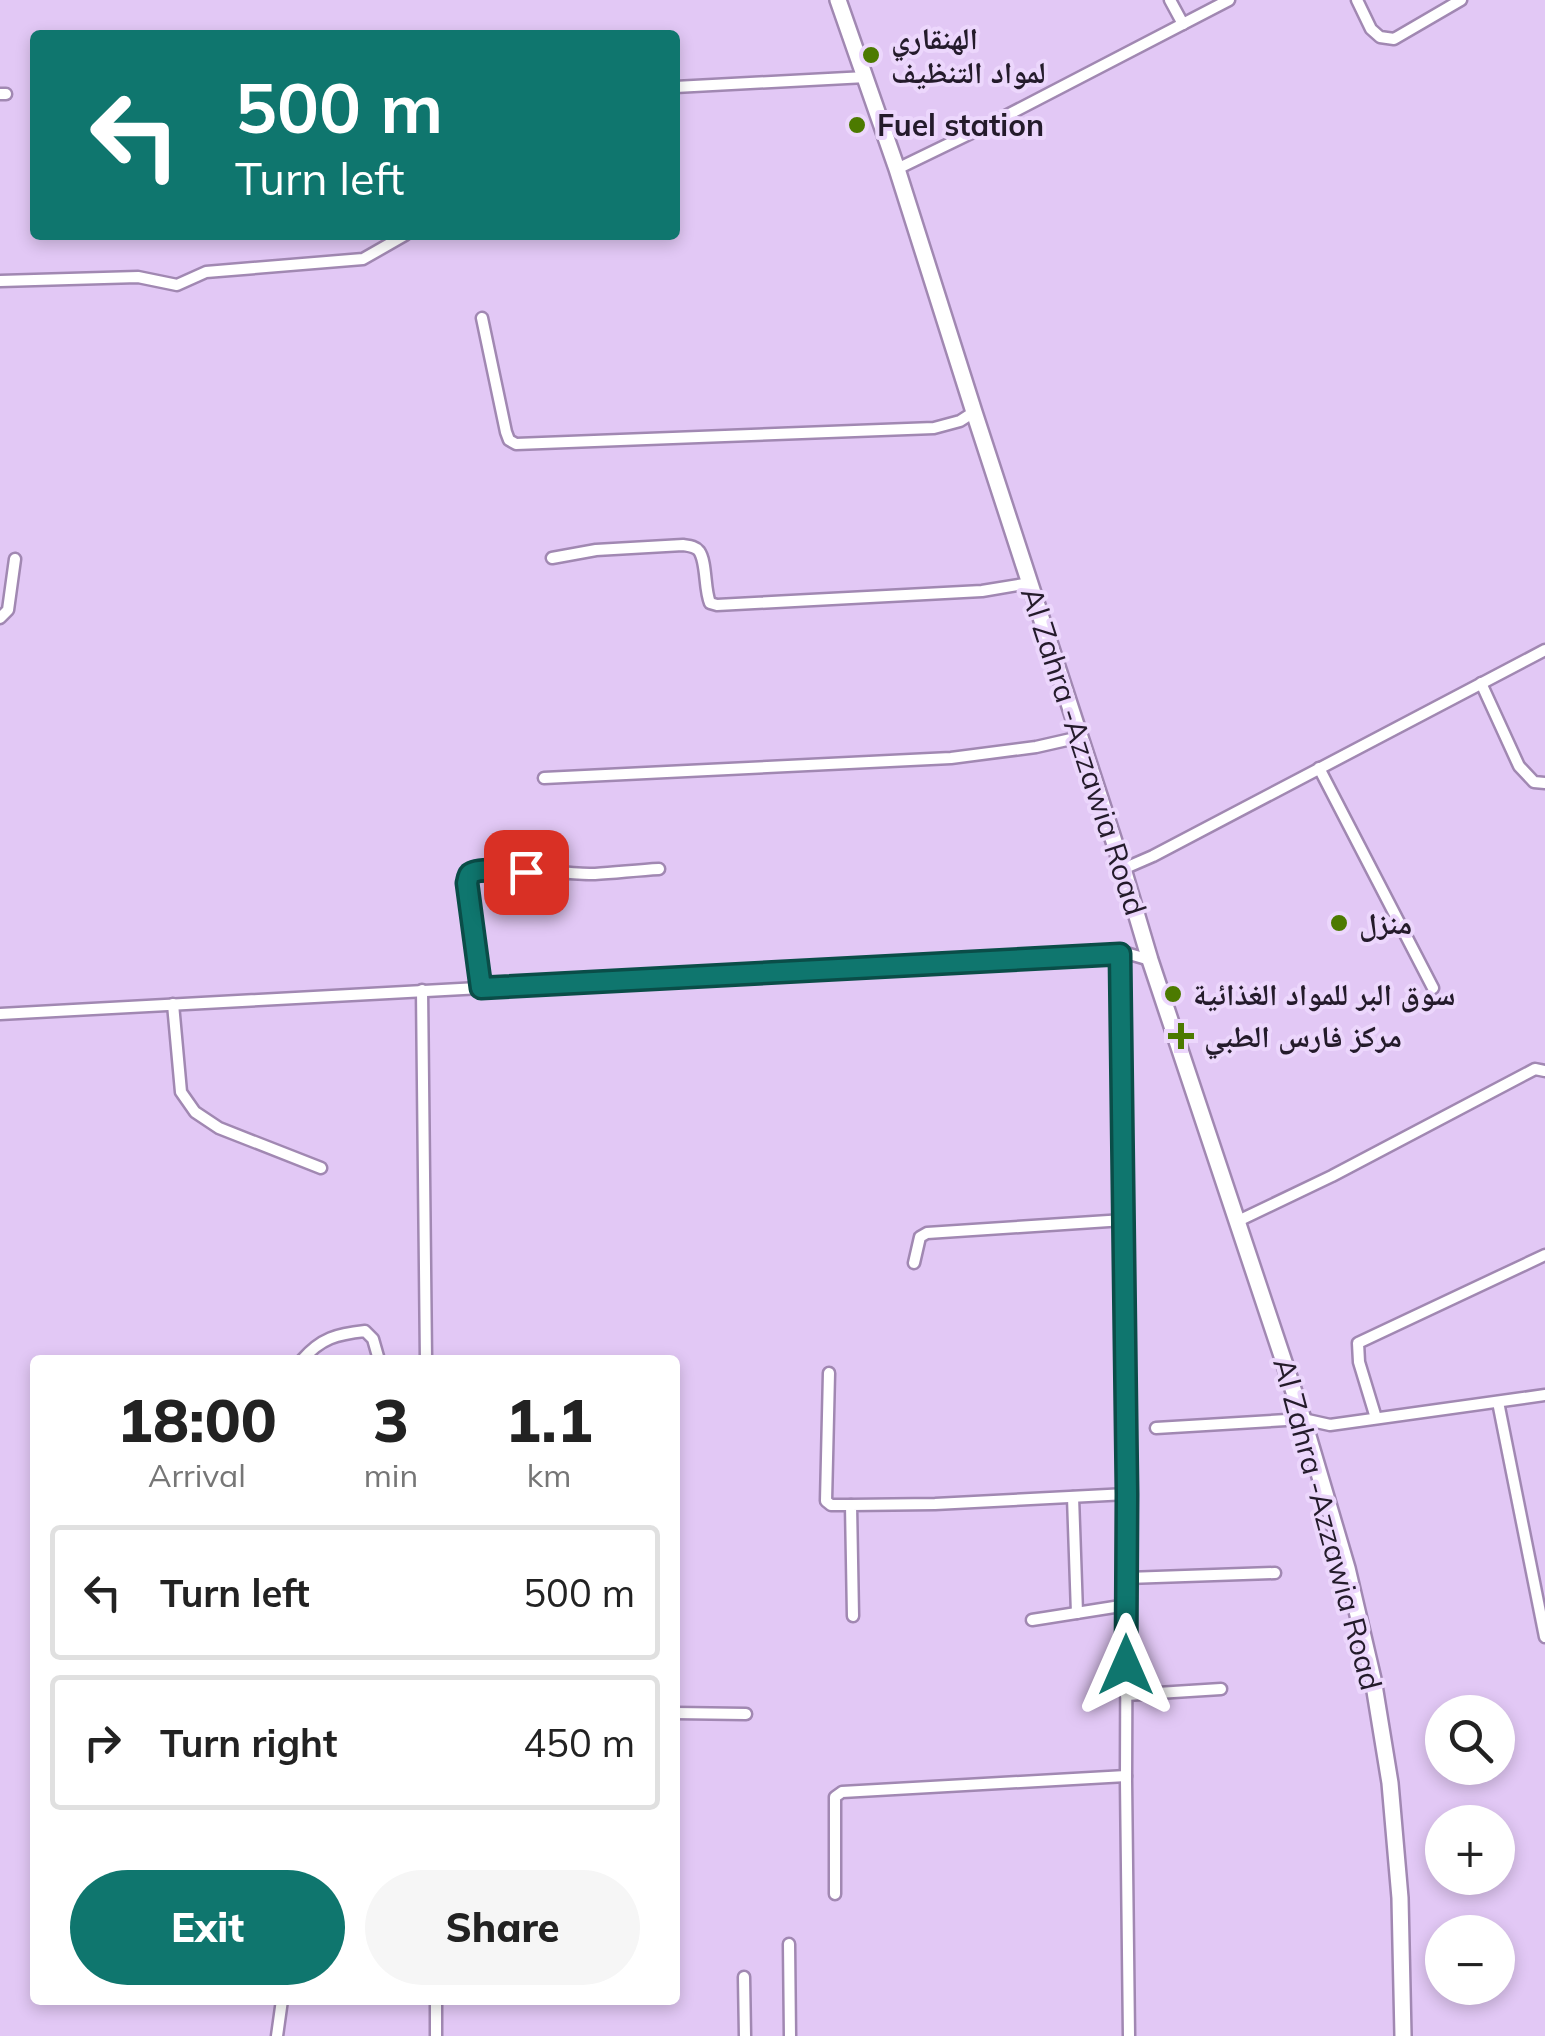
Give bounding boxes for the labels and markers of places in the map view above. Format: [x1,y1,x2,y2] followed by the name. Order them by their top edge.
[891,19,1046,91] place label: الهنقاري لمواد التنظيف
[860,44,882,66] marker: الهنقاري لمواد التنظيف
[877,106,1044,144] place label: Fuel station
[846,114,868,136] marker: Fuel station
[484,830,569,915] pin
[1359,904,1412,942] place label: منزل
[1328,912,1350,934] marker: منزل
[1193,975,1456,1013] place label: سوق البر للمواد الغذائية
[1162,983,1184,1005] marker: سوق البر للمواد الغذائية
[1204,1017,1402,1060] place label: مركز فارس الطبي
[1168,1023,1194,1049] marker: مركز فارس الطبي

